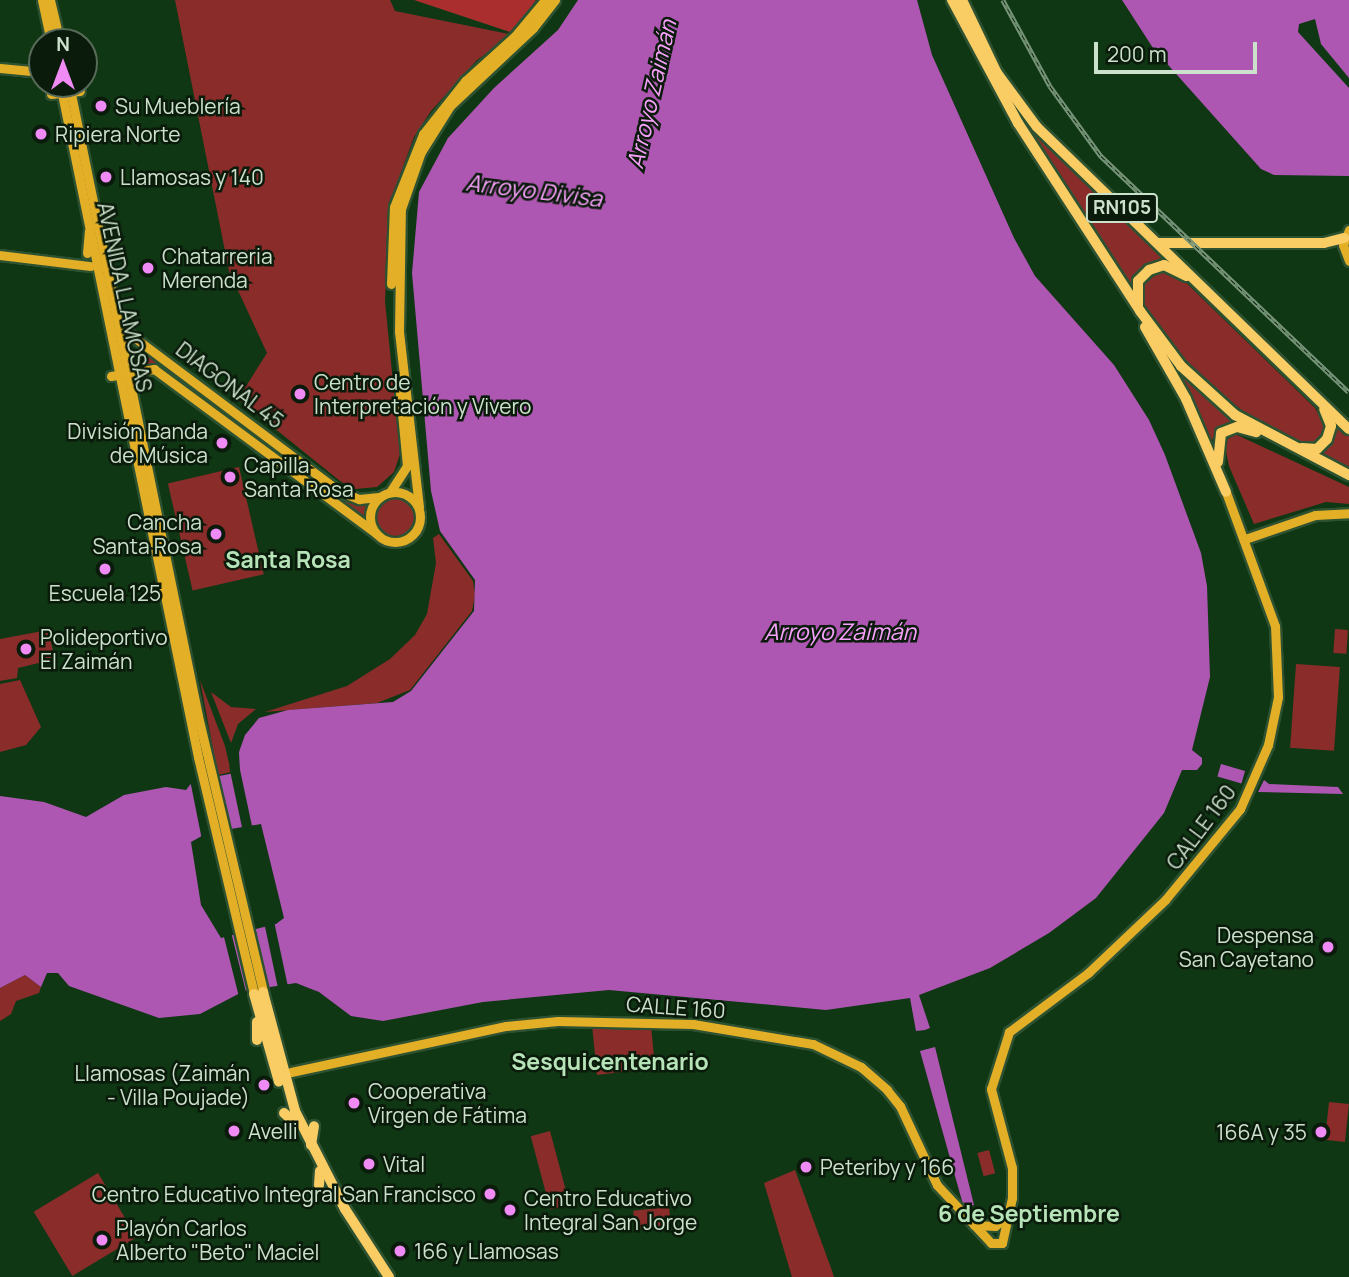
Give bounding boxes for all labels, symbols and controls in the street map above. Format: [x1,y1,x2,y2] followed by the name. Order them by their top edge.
[620,17,682,171] water label: Arroyo Zaimán
[28,28,98,98] north arrow
[1097,28,1260,72] scale bar
[56,31,70,57] text: N
[1107,40,1167,68] text: 200 m
[115,93,241,119] place label: Su Mueblería
[93,98,109,114] marker: Su Mueblería
[55,121,180,147] place label: Ripiera Norte
[33,126,49,142] marker: Ripiera Norte
[120,164,264,190] place label: Llamosas y 140
[464,168,604,212] water label: Arroyo Divisa
[98,169,114,185] marker: Llamosas y 140
[1085,192,1159,224] road number: RN105
[93,200,157,394] street label: AVENIDA LLAMOSAS
[162,243,273,293] place label: Chatarreria Merenda
[140,260,156,276] marker: Chatarreria Merenda
[171,336,289,434] street label: DIAGONAL 45
[314,369,531,419] place label: Centro de Interpretación y Vivero
[292,386,308,402] marker: Centro de Interpretación y Vivero
[67,418,208,468] place label: División Banda de Música
[214,435,230,451] marker: División Banda de Música
[244,452,354,502] place label: Capilla Santa Rosa
[222,469,238,485] marker: Capilla Santa Rosa
[92,509,202,559] place label: Cancha Santa Rosa
[208,526,224,542] marker: Cancha Santa Rosa
[225,545,351,573] district label: Santa Rosa
[97,561,113,577] marker: Escuela 125
[49,580,161,606] place label: Escuela 125
[764,617,916,645] water label: Arroyo Zaimán
[40,624,168,674] place label: Polideportivo El Zaimán
[18,641,34,657] marker: Polideportivo El Zaimán
[1161,780,1241,874] street label: CALLE 160
[1179,922,1314,972] place label: Despensa San Cayetano
[1320,939,1336,955] marker: Despensa San Cayetano
[625,991,727,1023] street label: CALLE 160
[511,1047,709,1075] district label: Sesquicentenario
[74,1060,250,1110] place label: Llamosas (Zaimán - Villa Poujade)
[256,1077,272,1093] marker: Llamosas (Zaimán - Villa Poujade)
[368,1078,527,1128] place label: Cooperativa Virgen de Fátima
[346,1095,362,1111] marker: Cooperativa Virgen de Fátima
[248,1118,298,1144] place label: Avelli
[1216,1119,1307,1145] place label: 166A y 35
[226,1123,242,1139] marker: Avelli
[1313,1124,1329,1140] marker: 166A y 35
[383,1151,425,1177] place label: Vital
[820,1154,954,1180] place label: Peteriby y 166
[361,1156,377,1172] marker: Vital
[798,1159,814,1175] marker: Peteriby y 166
[92,1181,476,1207] place label: Centro Educativo Integral San Francisco
[524,1185,697,1235] place label: Centro Educativo Integral San Jorge
[482,1186,498,1202] marker: Centro Educativo Integral San Francisco
[938,1199,1120,1227] district label: 6 de Septiembre
[502,1202,518,1218] marker: Centro Educativo Integral San Jorge
[116,1215,319,1265] place label: Playón Carlos Alberto "Beto" Maciel
[94,1232,110,1248] marker: Playón Carlos Alberto "Beto" Maciel
[414,1238,559,1264] place label: 166 y Llamosas
[392,1243,408,1259] marker: 166 y Llamosas

